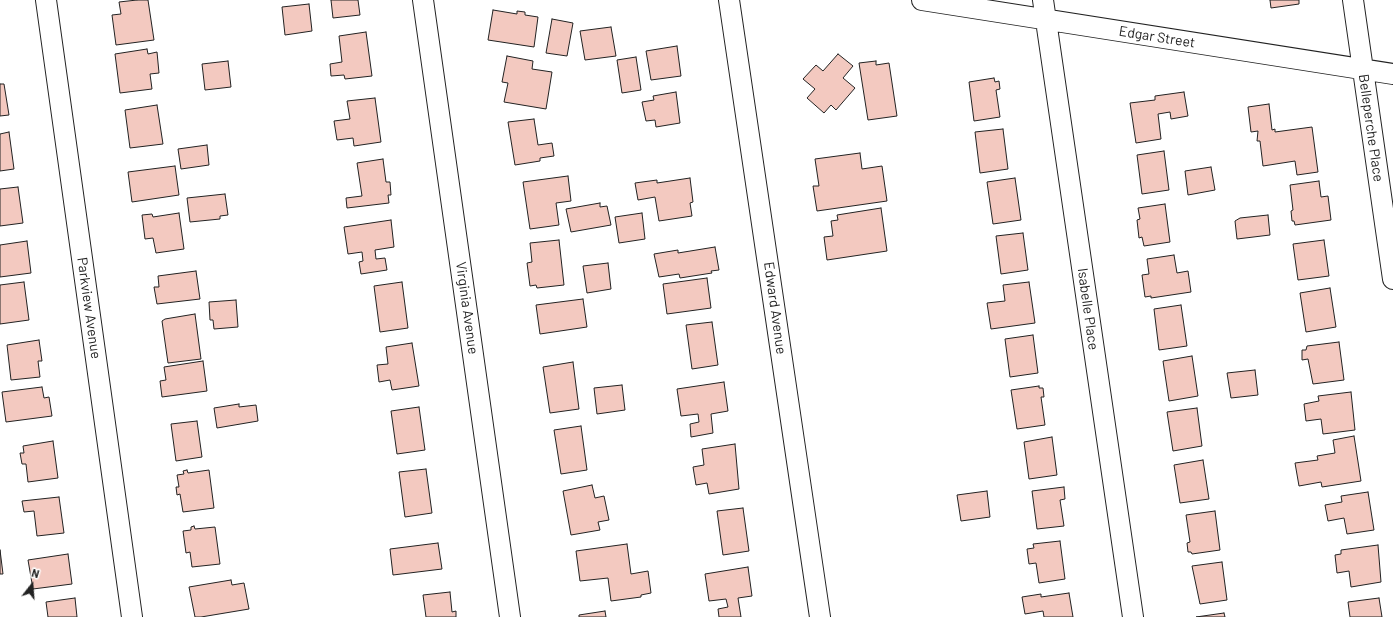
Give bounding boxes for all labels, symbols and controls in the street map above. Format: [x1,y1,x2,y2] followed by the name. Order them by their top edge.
[1118,23,1196,51] street label: Edgar Street
[1355,73,1387,183] street label: Belleperche Place
[74,256,104,360] street label: Parkview Avenue
[452,261,482,355] street label: Virginia Avenue
[760,261,790,355] street label: Edward Avenue
[1074,267,1102,351] street label: Isabelle Place
[12,565,52,605] north arrow
[30,566,41,580] text: N

